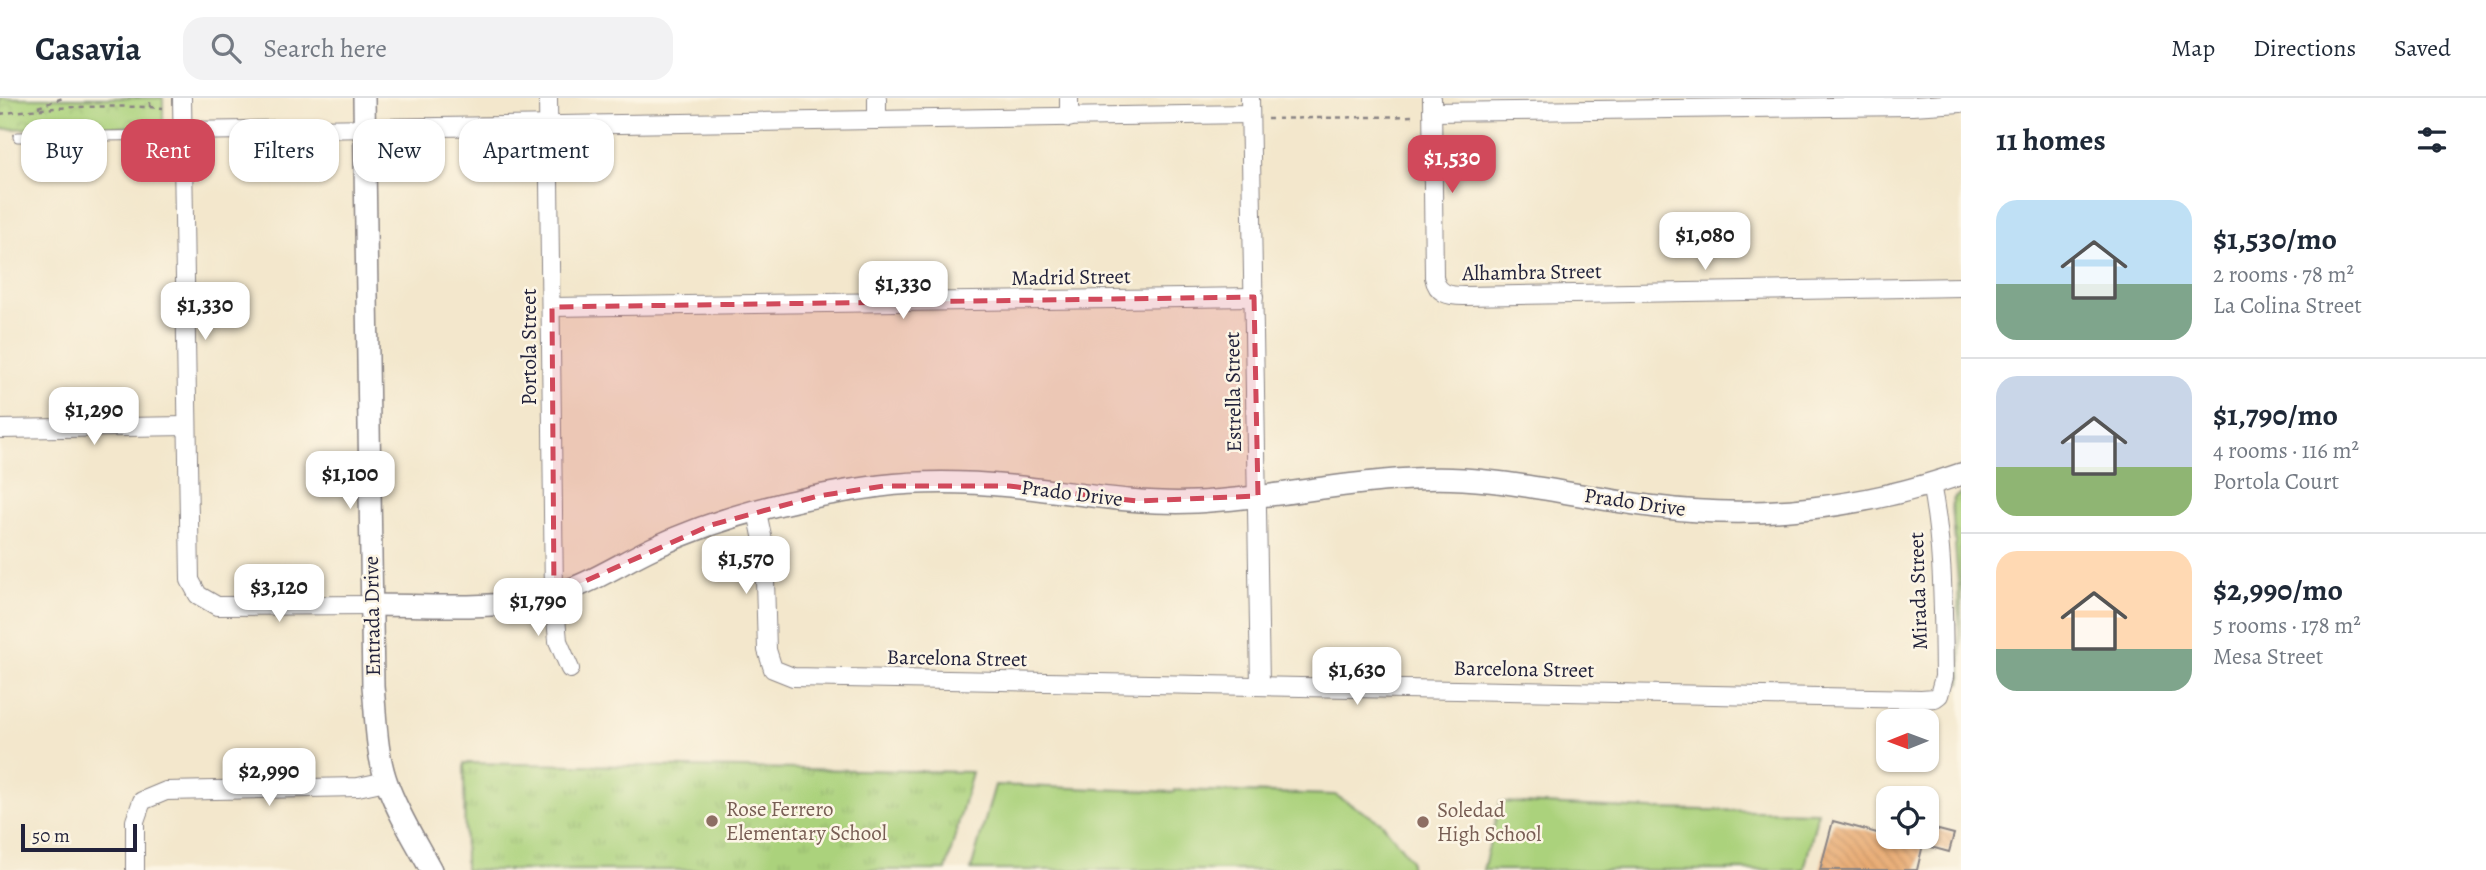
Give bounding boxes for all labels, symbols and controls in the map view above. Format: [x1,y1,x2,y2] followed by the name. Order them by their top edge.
[183,17,673,80] search box
[35,26,141,71] text: Casavia
[207,29,245,67] icon: search
[263,31,387,66] text: Search here
[2171,32,2215,64] text: Map
[2253,32,2356,64] text: Directions
[2394,32,2451,64] text: Saved
[21,119,107,182] chip: Buy
[121,119,215,182] chip: Rent
[229,119,339,182] chip: Filters
[353,119,445,182] chip: New
[459,119,614,182] chip: Apartment
[1996,120,2106,160] text: 11 homes
[2413,121,2451,159] icon: filters
[1395,136,1509,195] pin: $1,530
[1424,142,1480,173] text: $1,530
[1648,212,1762,272] pin: $1,080
[1675,219,1735,250] text: $1,080
[2213,219,2337,259] text: $1,530/mo
[2052,228,2136,312] icon: home
[1461,257,1602,287] street label: Alhambra Street
[2213,259,2354,290] text: 2 rooms · 78 m²
[846,262,960,321] pin: $1,330
[1011,262,1131,292] street label: Madrid Street
[875,268,931,299] text: $1,330
[148,282,262,342] pin: $1,330
[515,288,543,406] street label: Portola Street
[177,289,233,320] text: $1,330
[2213,290,2362,321] text: La Colina Street
[1218,331,1248,453] street label: Estrella Street
[37,388,151,447] pin: $1,290
[65,394,123,425] text: $1,290
[2213,395,2338,435] text: $1,790/mo
[2052,404,2136,488] icon: home
[2213,435,2359,466] text: 4 rooms · 116 m²
[293,452,407,511] pin: $1,100
[322,458,378,489] text: $1,100
[2213,466,2339,497] text: Portola Court
[1020,473,1124,513] street label: Prado Drive
[1583,481,1687,523] street label: Prado Drive
[1902,531,1934,650] street label: Mirada Street
[689,536,803,596] pin: $1,570
[718,543,774,574] text: $1,570
[357,556,387,676] street label: Entrada Drive
[222,564,336,624] pin: $3,120
[2213,570,2343,610] text: $2,990/mo
[250,571,308,602] text: $3,120
[481,578,595,638] pin: $1,790
[2052,579,2136,663] icon: home
[509,585,567,616] text: $1,790
[2213,610,2361,641] text: 5 rooms · 178 m²
[2213,641,2323,672] text: Mesa Street
[886,643,1028,673] street label: Barcelona Street
[1300,648,1414,707] pin: $1,630
[1328,654,1386,685] text: $1,630
[1453,654,1595,684] street label: Barcelona Street
[1876,709,1939,772] north arrow
[1876,709,1939,849] map controls
[212,748,326,808] pin: $2,990
[239,755,299,786] text: $2,990
[1876,786,1939,849] button: locate
[726,795,887,847] place label: Rose Ferrero Elementary School
[1437,796,1541,848] place label: Soledad High School
[704,813,720,829] marker: Rose Ferrero Elementary School
[1415,814,1431,830] marker: Soledad High School
[21,821,136,853] scale bar
[32,823,70,849] text: 50 m

